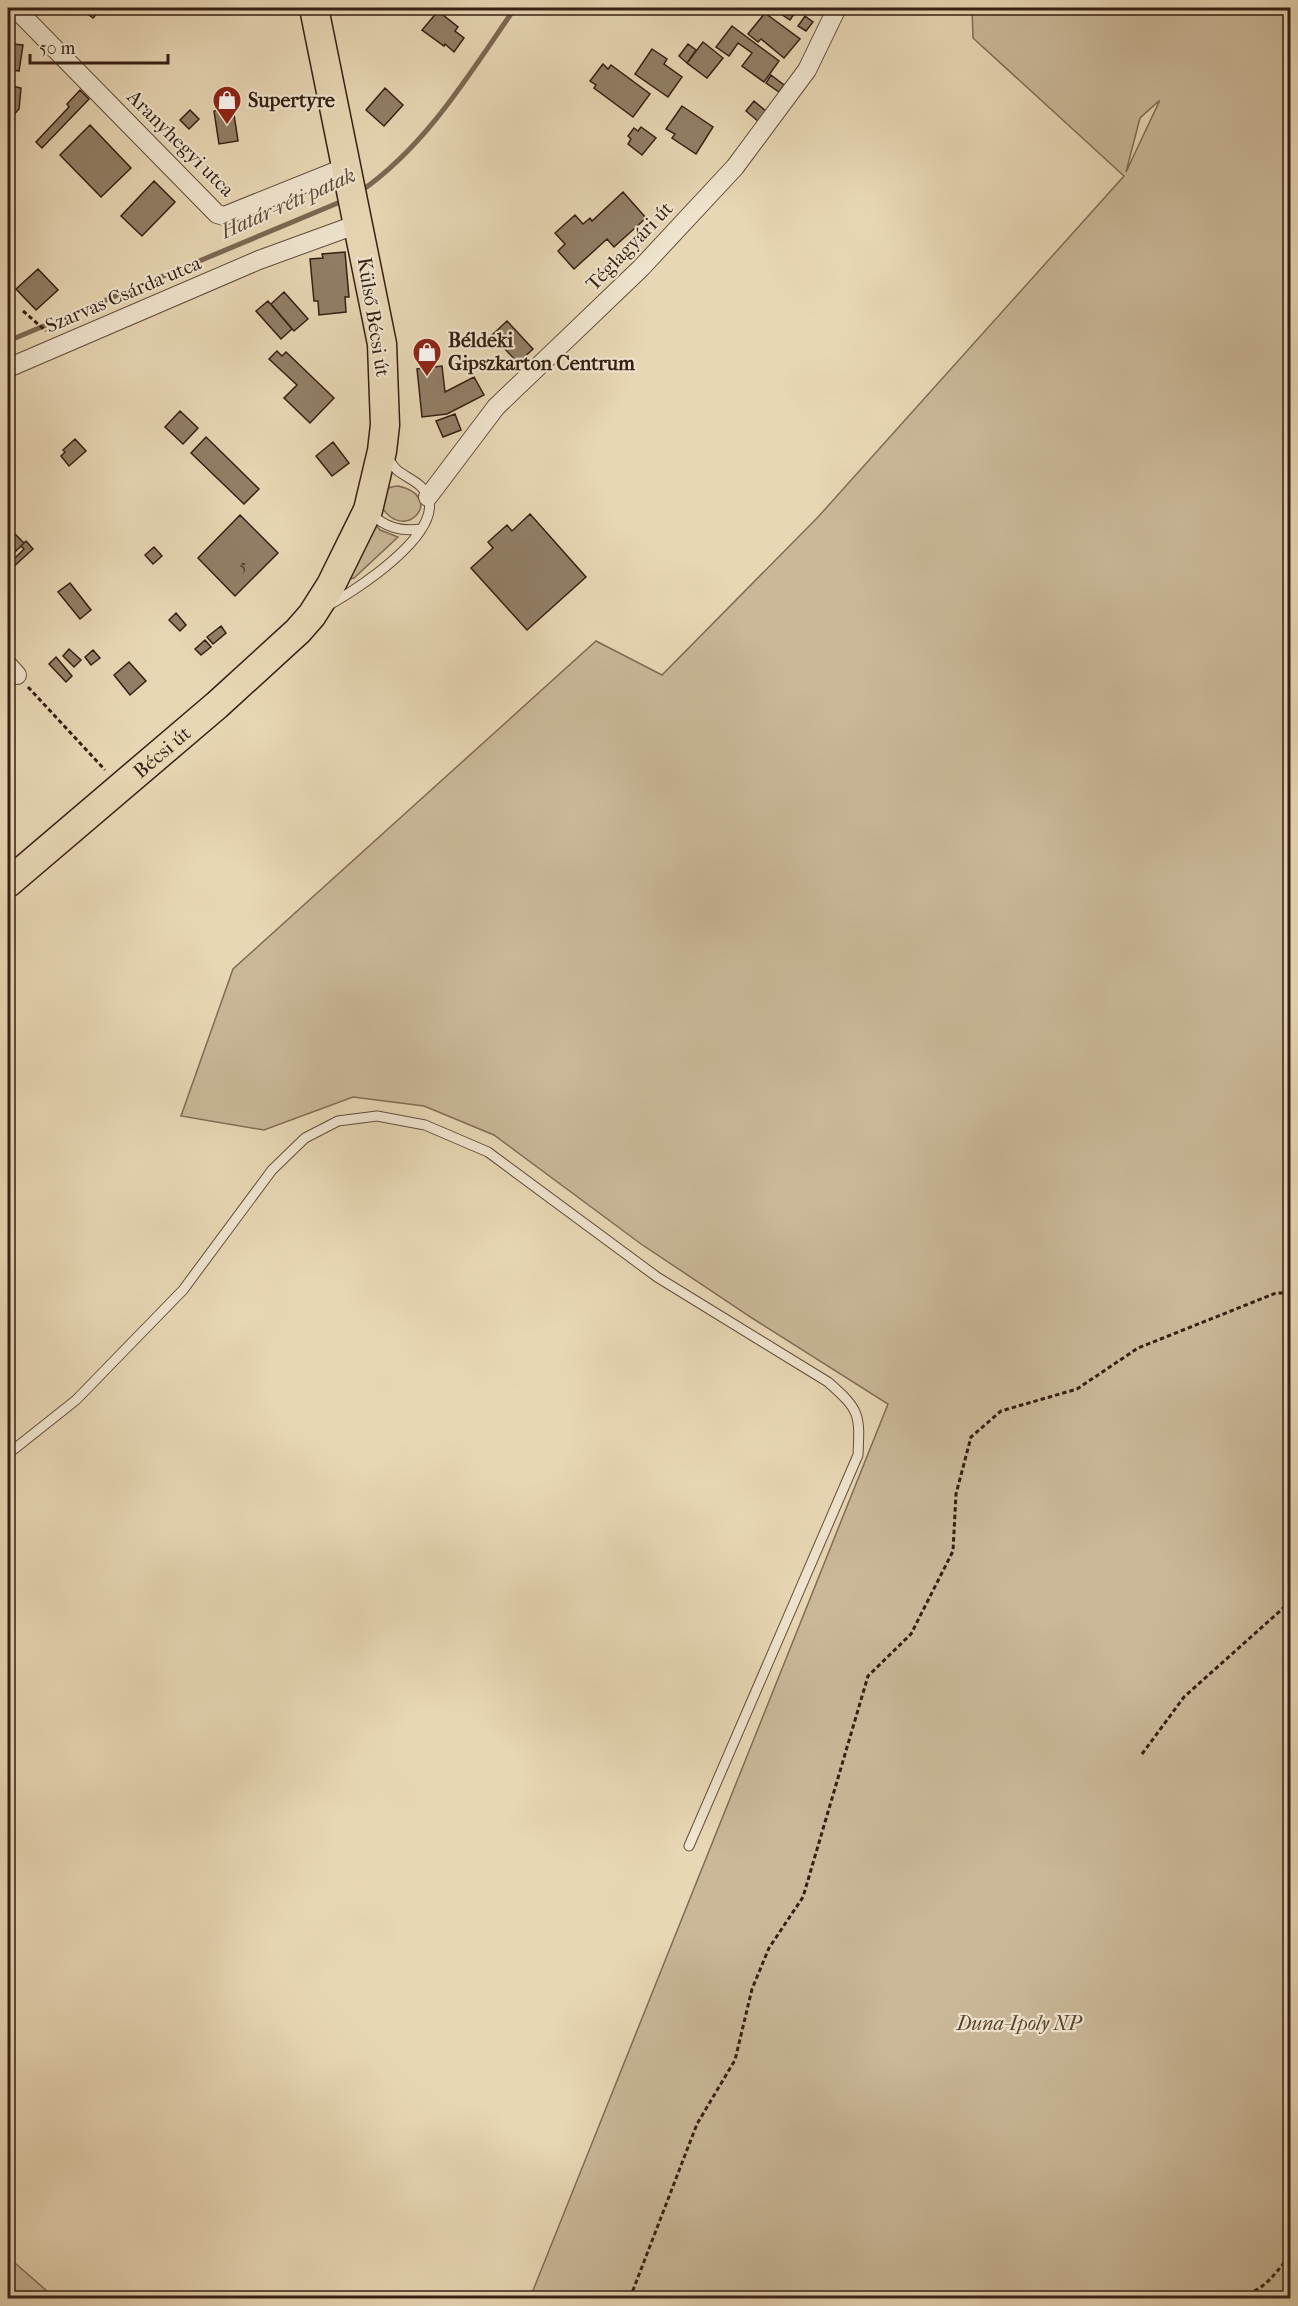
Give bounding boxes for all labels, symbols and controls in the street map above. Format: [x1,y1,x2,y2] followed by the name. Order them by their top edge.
[30,27,168,65] scale bar
[39,38,76,59] text: 50 m
[211,84,243,126] shop icon: Supertyre
[122,85,239,202] street label: Aranyhegyi utca
[248,89,335,112] place label: Supertyre
[216,163,359,244] water label: Határ-réti patak
[581,197,677,296] street label: Téglagyári út
[42,251,205,338] street label: Szarvas Csárda utca
[353,256,394,378] street label: Külső Bécsi út
[448,329,635,375] place label: Béldeki Gipszkarton Centrum
[411,336,443,378] shop icon: Béldeki Gipszkarton Centrum
[240,556,247,575] house number: 5
[129,722,195,783] street label: Bécsi út
[955,2012,1083,2035] park label: Duna-Ipoly NP

